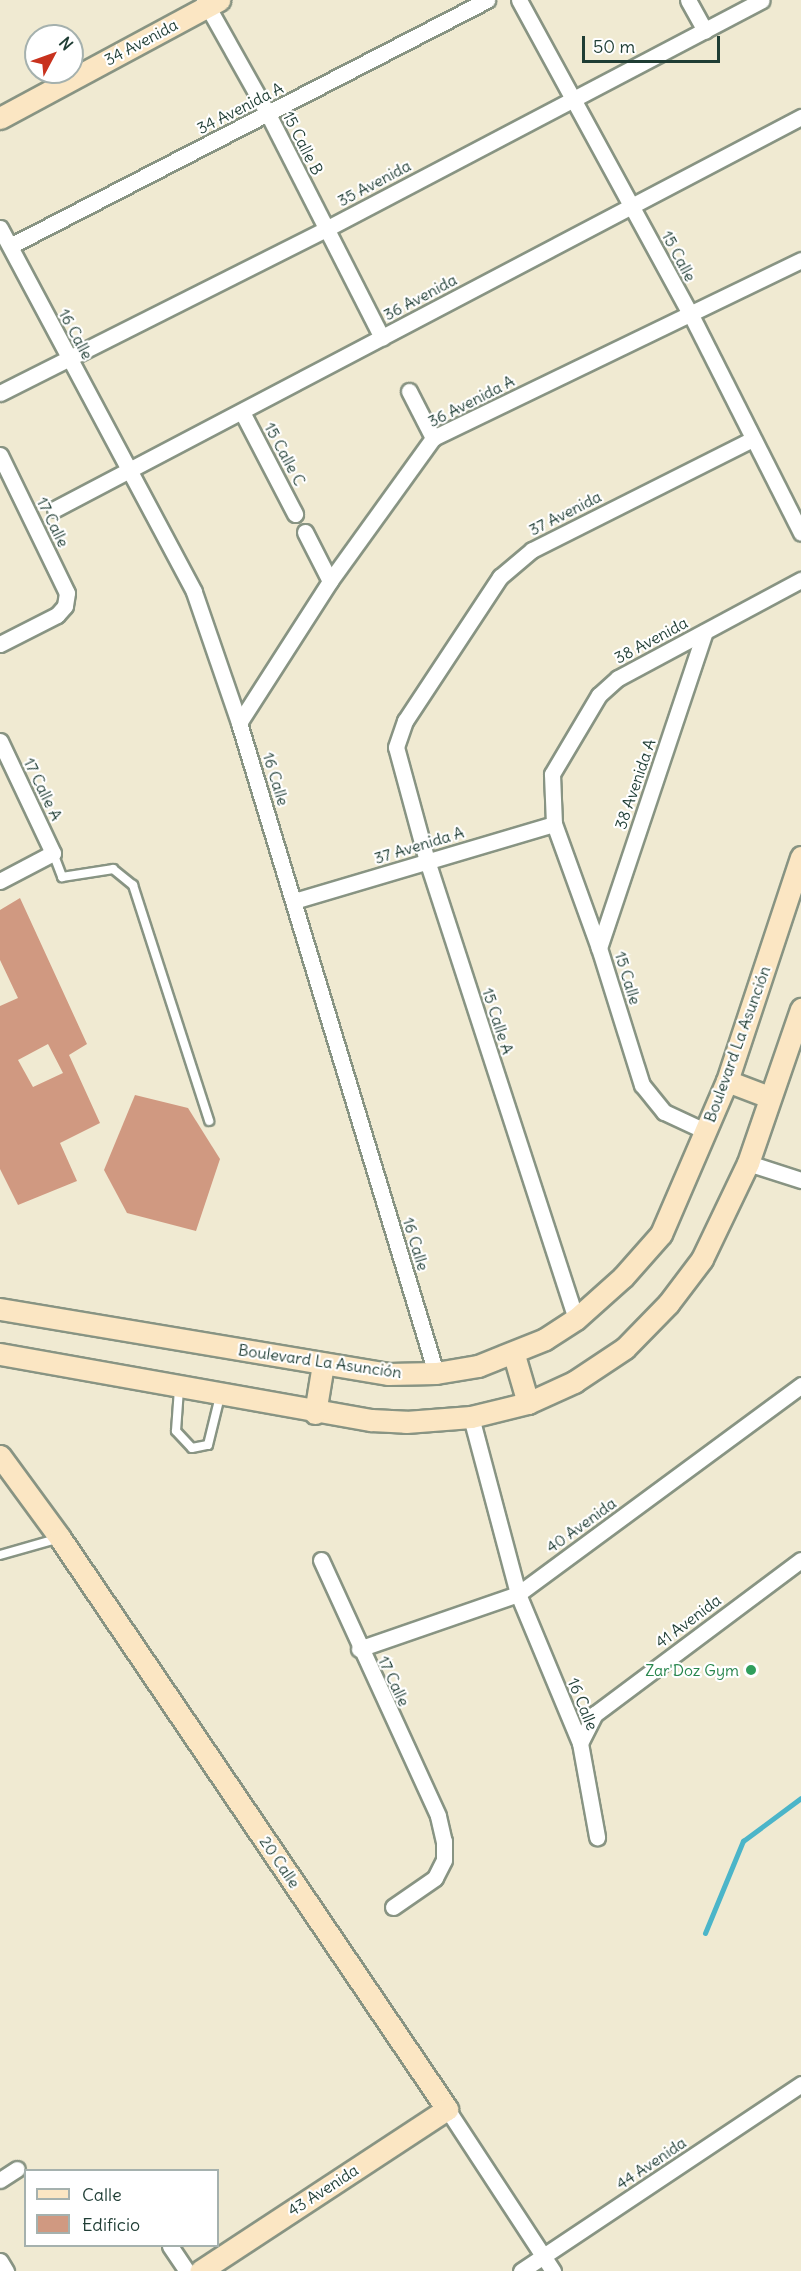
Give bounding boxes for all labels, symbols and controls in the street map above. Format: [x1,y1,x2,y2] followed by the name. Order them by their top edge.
[101,15,181,69] street label: 34 Avenida
[24,24,84,84] north arrow
[585,24,723,62] scale bar
[55,33,77,54] text: N
[593,35,635,58] text: 50 m
[194,78,286,138] street label: 34 Avenida A
[279,108,327,178] street label: 15 Calle B
[334,156,414,210] street label: 35 Avenida
[658,227,700,285] street label: 15 Calle
[380,270,460,324] street label: 36 Avenida
[55,305,97,363] street label: 16 Calle
[425,371,517,431] street label: 36 Avenida A
[260,419,310,489] street label: 15 Calle C
[526,487,604,539] street label: 37 Avenida
[33,494,73,550] street label: 17 Calle
[611,613,691,667] street label: 38 Avenida
[611,736,659,832] street label: 38 Avenida A
[259,750,293,808] street label: 16 Calle
[20,754,66,824] street label: 17 Calle A
[372,822,466,868] street label: 37 Avenida A
[611,949,645,1007] street label: 15 Calle
[700,963,774,1125] street label: Boulevard La Asunción
[478,985,518,1057] street label: 15 Calle A
[399,1215,433,1273] street label: 16 Calle
[237,1340,403,1382] street label: Boulevard La Asunción
[542,1493,620,1557] street label: 40 Avenida
[651,1590,725,1652] street label: 41 Avenida
[374,1653,414,1709] street label: 17 Calle
[645,1660,739,1680] place label: Zar'Doz Gym
[744,1663,758,1677] marker: Zar'Doz Gym
[564,1675,602,1733] street label: 16 Calle
[256,1832,304,1892] street label: 20 Calle
[612,2133,690,2193] street label: 44 Avenida
[284,2160,362,2220] street label: 43 Avenida
[24,2169,219,2247] legend
[82,2183,122,2206] text: Calle
[82,2213,140,2236] text: Edificio

